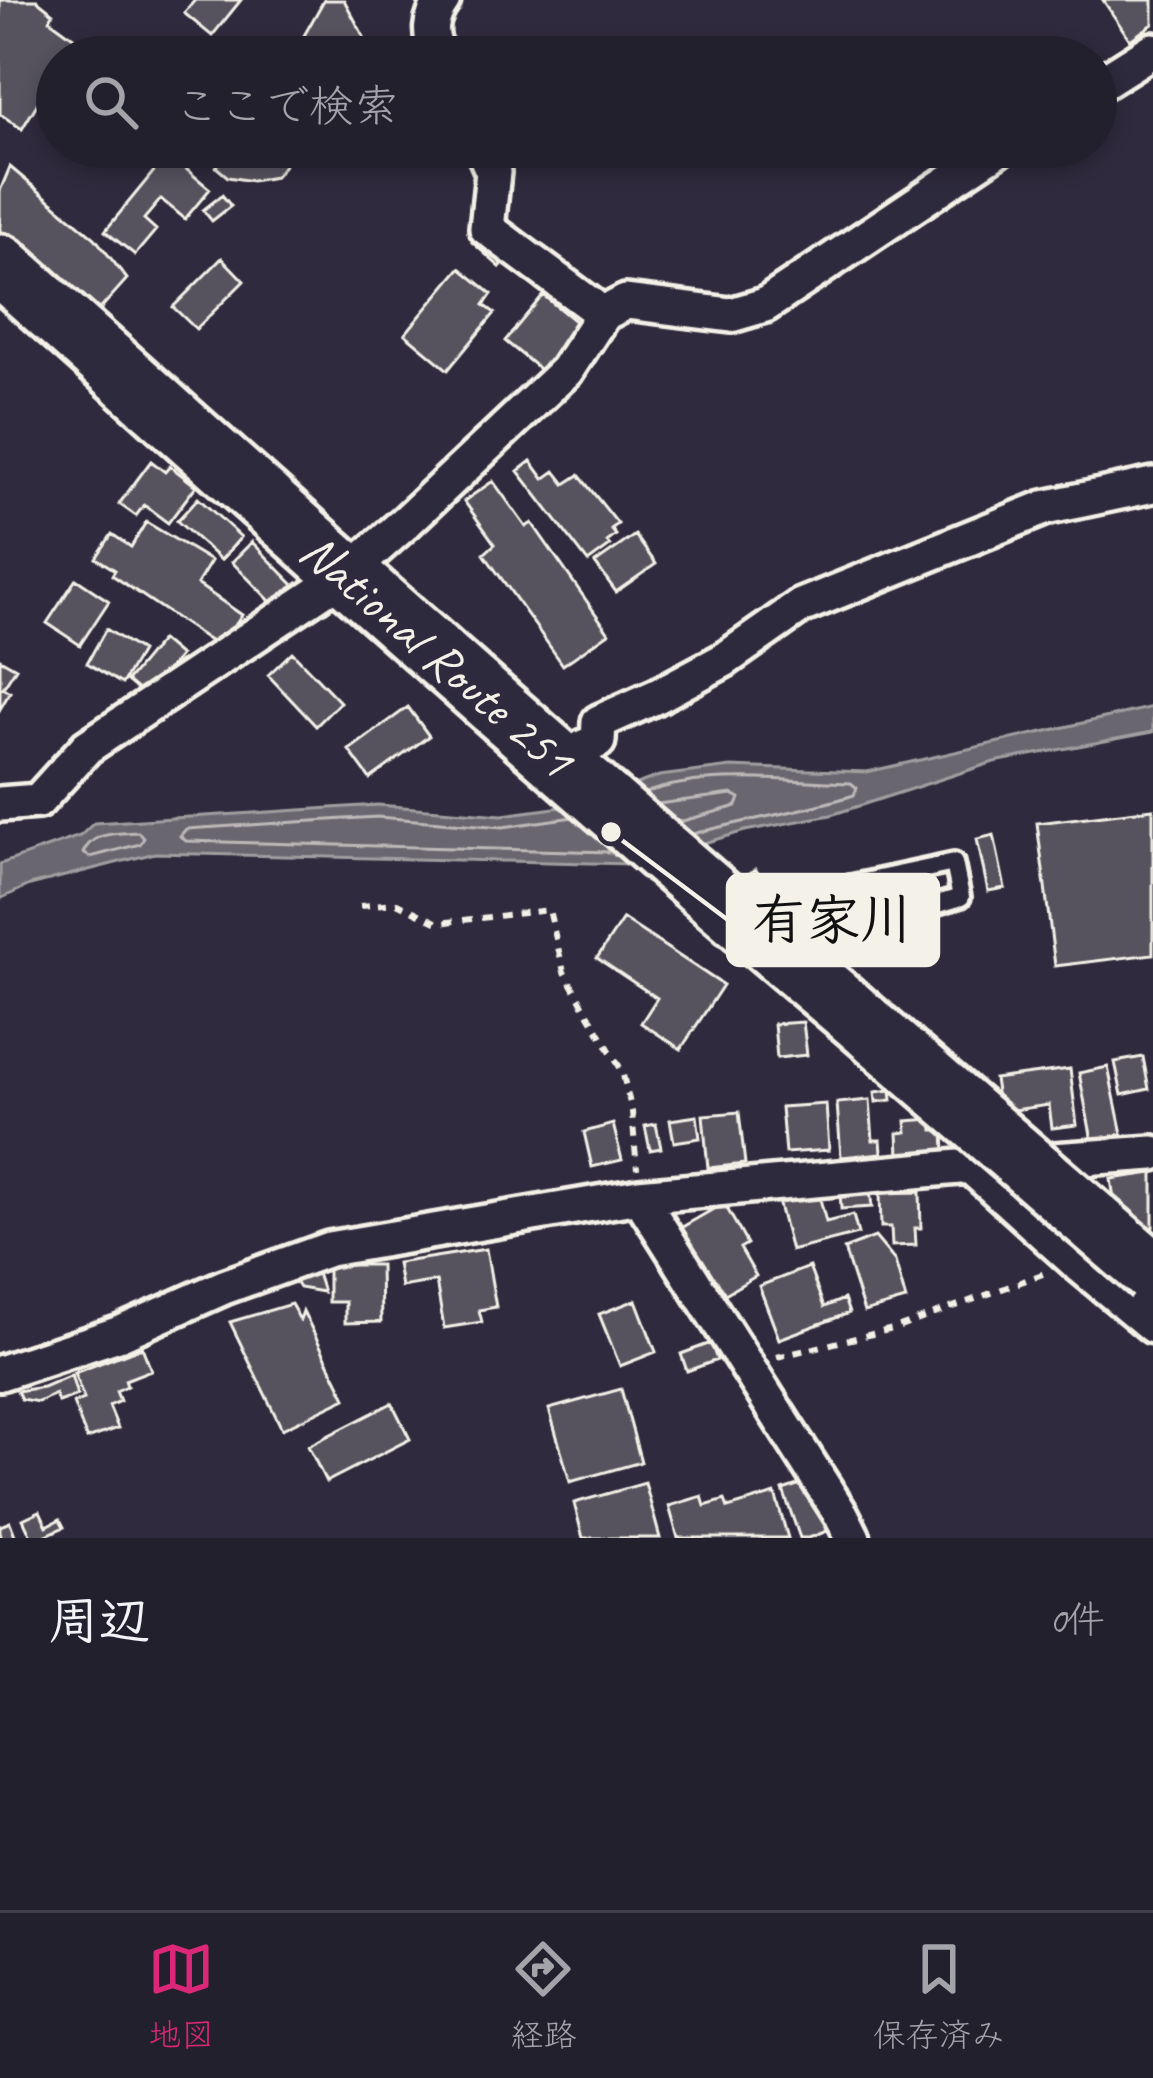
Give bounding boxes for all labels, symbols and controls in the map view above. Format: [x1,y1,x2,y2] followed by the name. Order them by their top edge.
[36,36,1117,168] search box
[78,69,144,135] icon: search
[174,78,399,135] text: ここで検索
[287,518,590,793] street label: National Route 251
[728,875,938,965] callout: 有家川
[752,886,914,954] text: 有家川
[48,1589,150,1653] text: 周辺
[1048,1596,1105,1645] text: 0件
[148,1936,214,2056] tab: 地図
[510,1936,576,2056] tab: 経路
[873,1936,1005,2056] tab: 保存済み

